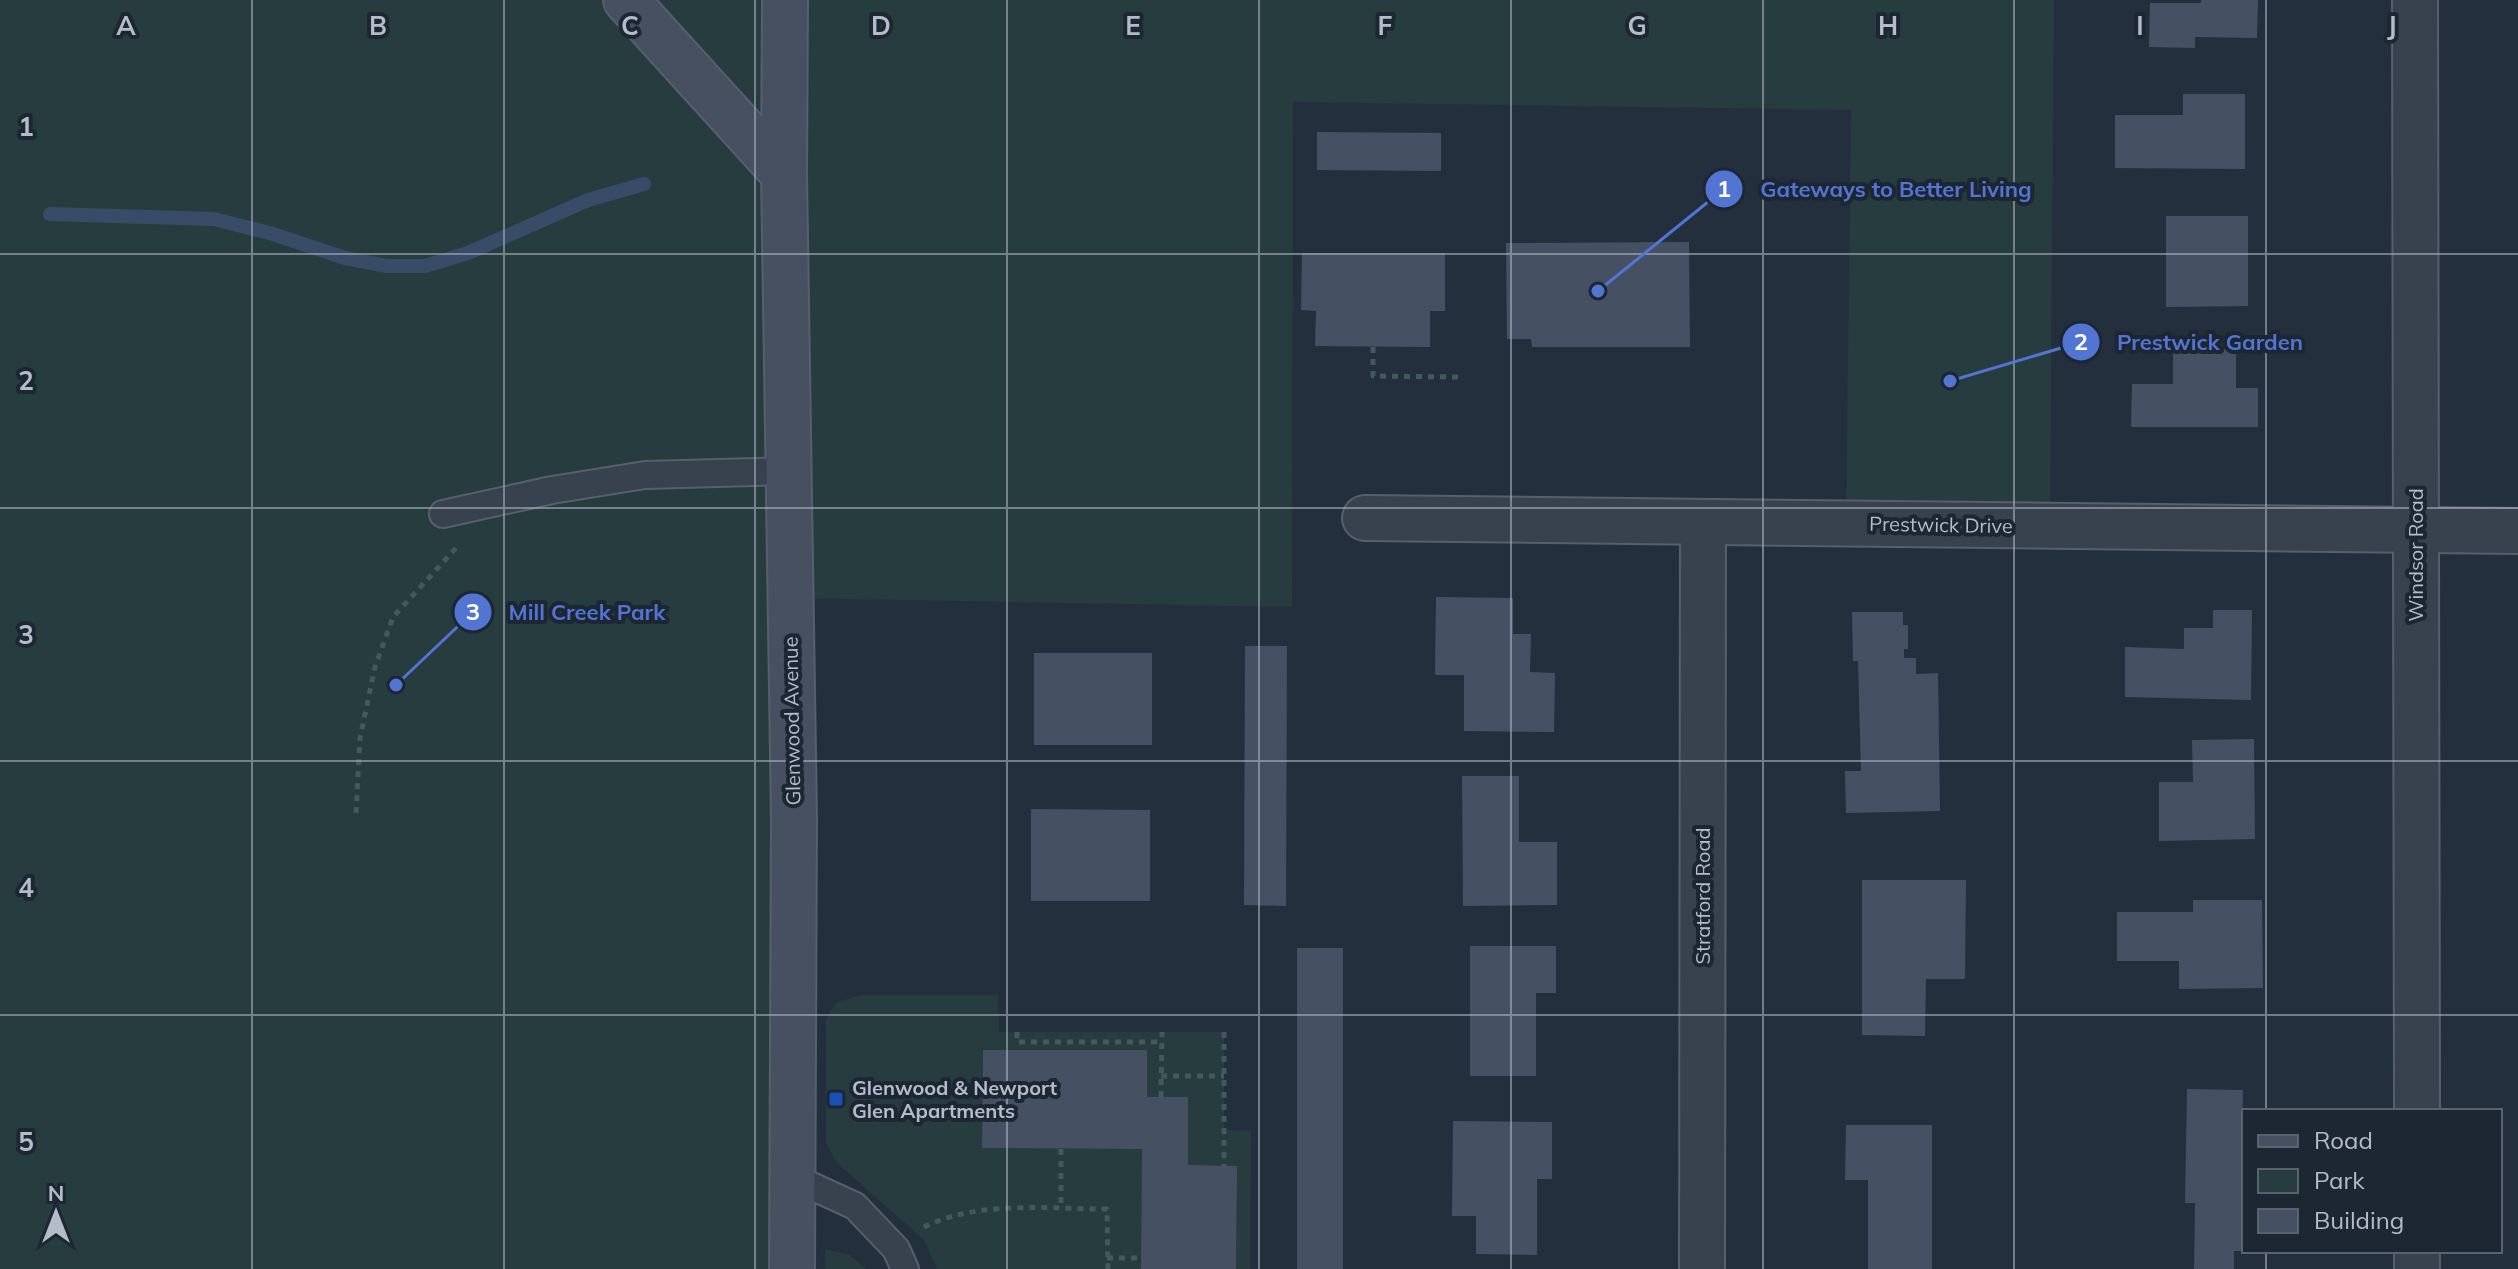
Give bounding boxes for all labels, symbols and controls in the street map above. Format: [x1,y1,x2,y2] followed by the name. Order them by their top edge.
[116,9,136,42] text: A
[369,9,387,42] text: B
[621,9,639,42] text: C
[871,9,891,42] text: D
[1125,9,1141,42] text: E
[1378,9,1393,42] text: F
[1627,9,1647,42] text: G
[1878,9,1898,42] text: H
[2136,9,2144,42] text: I
[2387,9,2397,42] text: J
[18,110,34,143] text: 1
[1704,166,2048,212] callout: Gateways to Better Living
[1717,173,1731,203] text: 1
[1760,175,2032,203] text: Gateways to Better Living
[2061,319,2319,365] callout: Prestwick Garden
[2074,326,2088,356] text: 2
[2117,328,2303,356] text: Prestwick Garden
[18,364,34,397] text: 2
[2403,488,2428,622] street label: Windsor Road
[1869,511,2013,538] street label: Prestwick Drive
[453,589,682,635] callout: Mill Creek Park
[466,596,480,626] text: 3
[509,598,666,626] text: Mill Creek Park
[18,618,34,651] text: 3
[778,636,805,806] street label: Glenwood Avenue
[1690,828,1715,964] street label: Stratford Road
[18,871,34,904] text: 4
[852,1075,1057,1123] place label: Glenwood & Newport Glen Apartments
[827,1090,845,1108] marker: Glenwood & Newport Glen Apartments
[2242,1109,2502,1253] legend
[18,1125,34,1158] text: 5
[2314,1125,2373,1155] text: Road
[2314,1165,2365,1195] text: Park
[16,1173,96,1253] north arrow
[48,1179,64,1207] text: N
[2314,1205,2404,1235] text: Building

